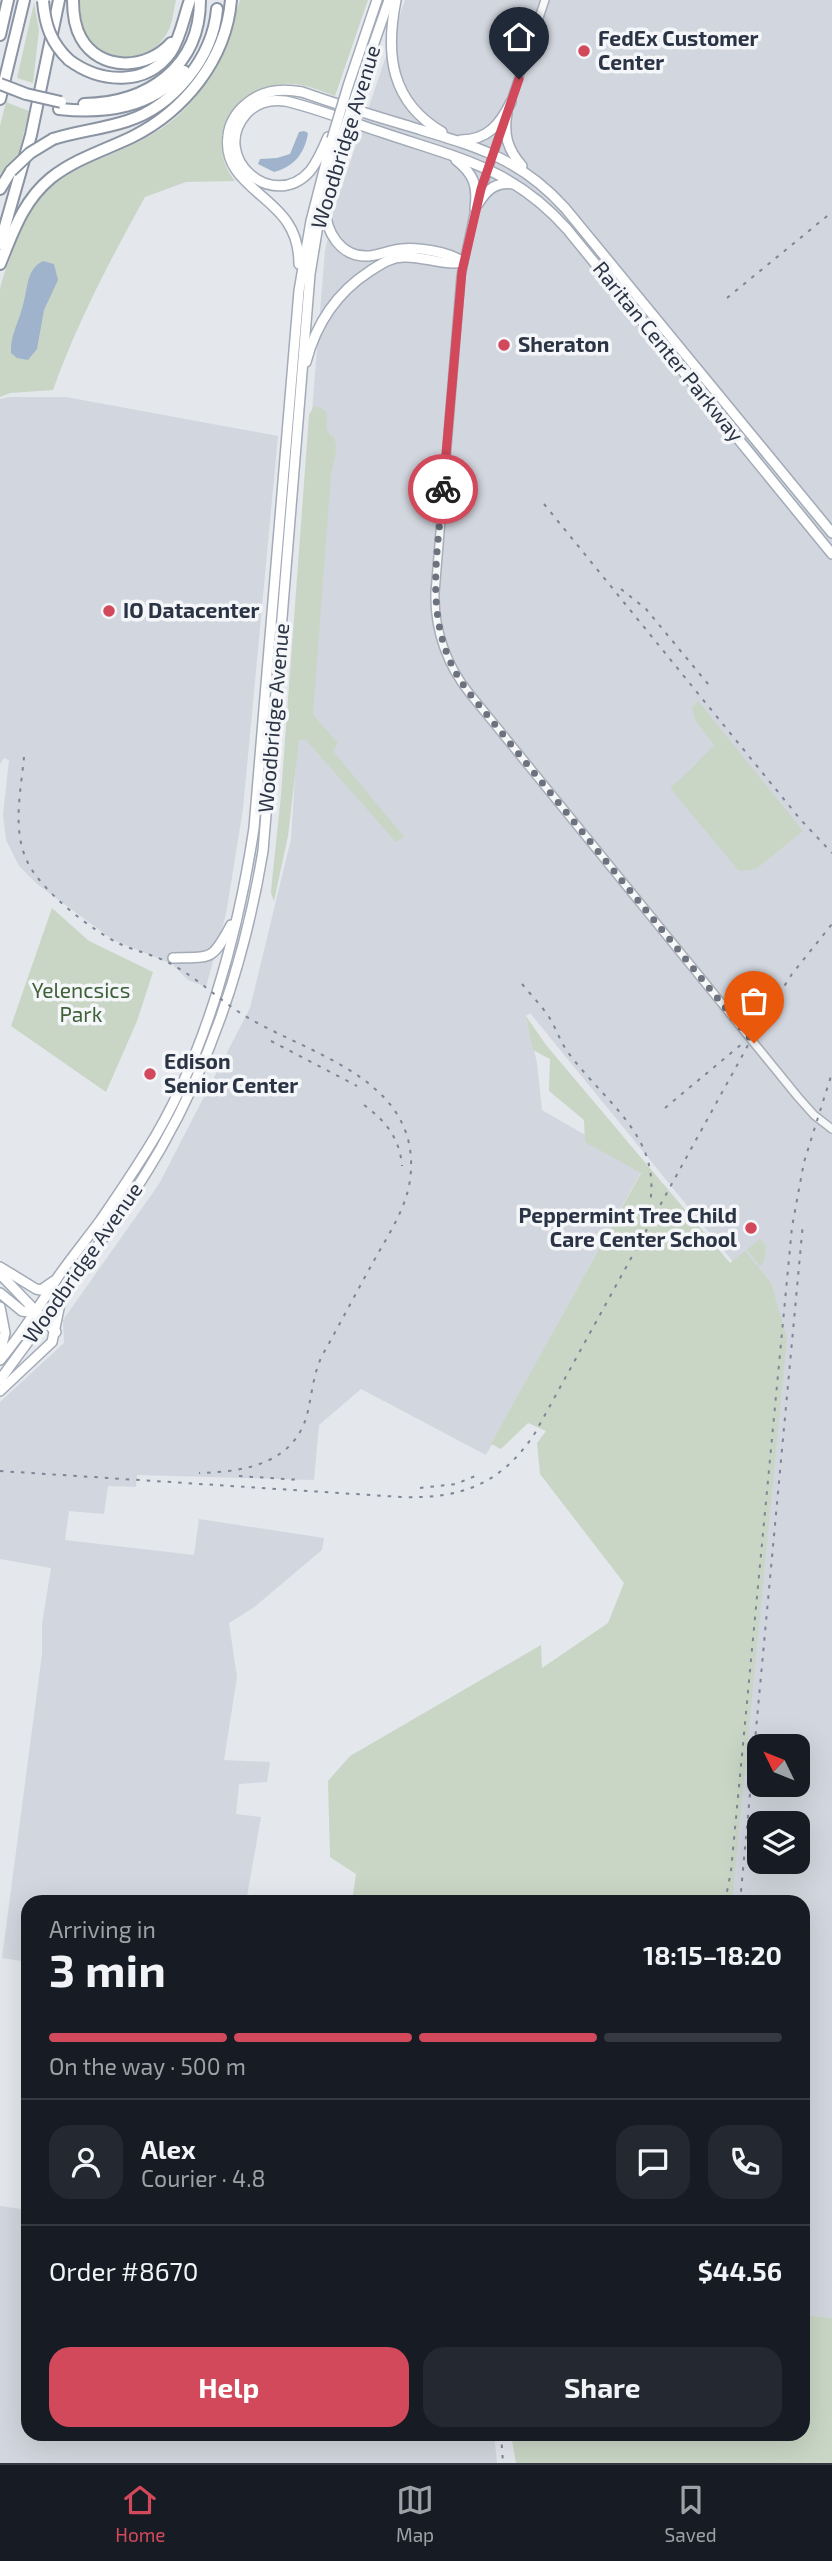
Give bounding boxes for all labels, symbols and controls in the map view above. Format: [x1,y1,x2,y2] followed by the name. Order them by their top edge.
[489,7,549,79] pin
[500,18,538,56] icon: home
[598,25,759,74] place label: FedEx Customer Center
[305,42,384,231] street label: Woodbridge Avenue
[576,43,592,59] marker: FedEx Customer Center
[589,256,750,446] street label: Raritan Center Parkway
[518,331,609,356] place label: Sheraton
[496,337,512,353] marker: Sheraton
[408,454,478,524] courier
[424,470,462,508] icon: bike
[123,597,259,622] place label: IO Datacenter
[101,603,117,619] marker: IO Datacenter
[252,622,293,814] street label: Woodbridge Avenue
[724,971,784,1043] pin
[32,977,130,1026] park label: Yelencsics Park
[735,982,773,1020] icon: bag
[164,1048,298,1097] place label: Edison Senior Center
[142,1066,158,1082] marker: Edison Senior Center
[17,1177,147,1347] street label: Woodbridge Avenue
[518,1202,737,1251] place label: Peppermint Tree Child Care Center School
[743,1220,759,1236] marker: Peppermint Tree Child Care Center School
[747,1734,810,1797] north arrow
[747,1734,810,1874] map controls
[747,1811,810,1874] button: layers
[49,1915,156,1943] text: Arriving in
[643,1939,782,1970] text: 18:15–18:20
[49,1941,166,1996] text: 3 min
[49,2052,246,2080] text: On the way · 500 m
[49,2125,123,2199] button: person
[616,2125,690,2199] button: chat
[708,2125,782,2199] button: phone
[141,2133,196,2164] text: Alex
[141,2164,265,2192] text: Courier · 4.8
[49,2255,199,2286] text: Order #8670
[698,2255,782,2286] text: $44.56
[49,2347,409,2427] button: Help
[423,2347,782,2427] button: Share
[115,2481,166,2546] tab: Home
[396,2481,434,2546] tab: Map
[665,2481,717,2546] tab: Saved

